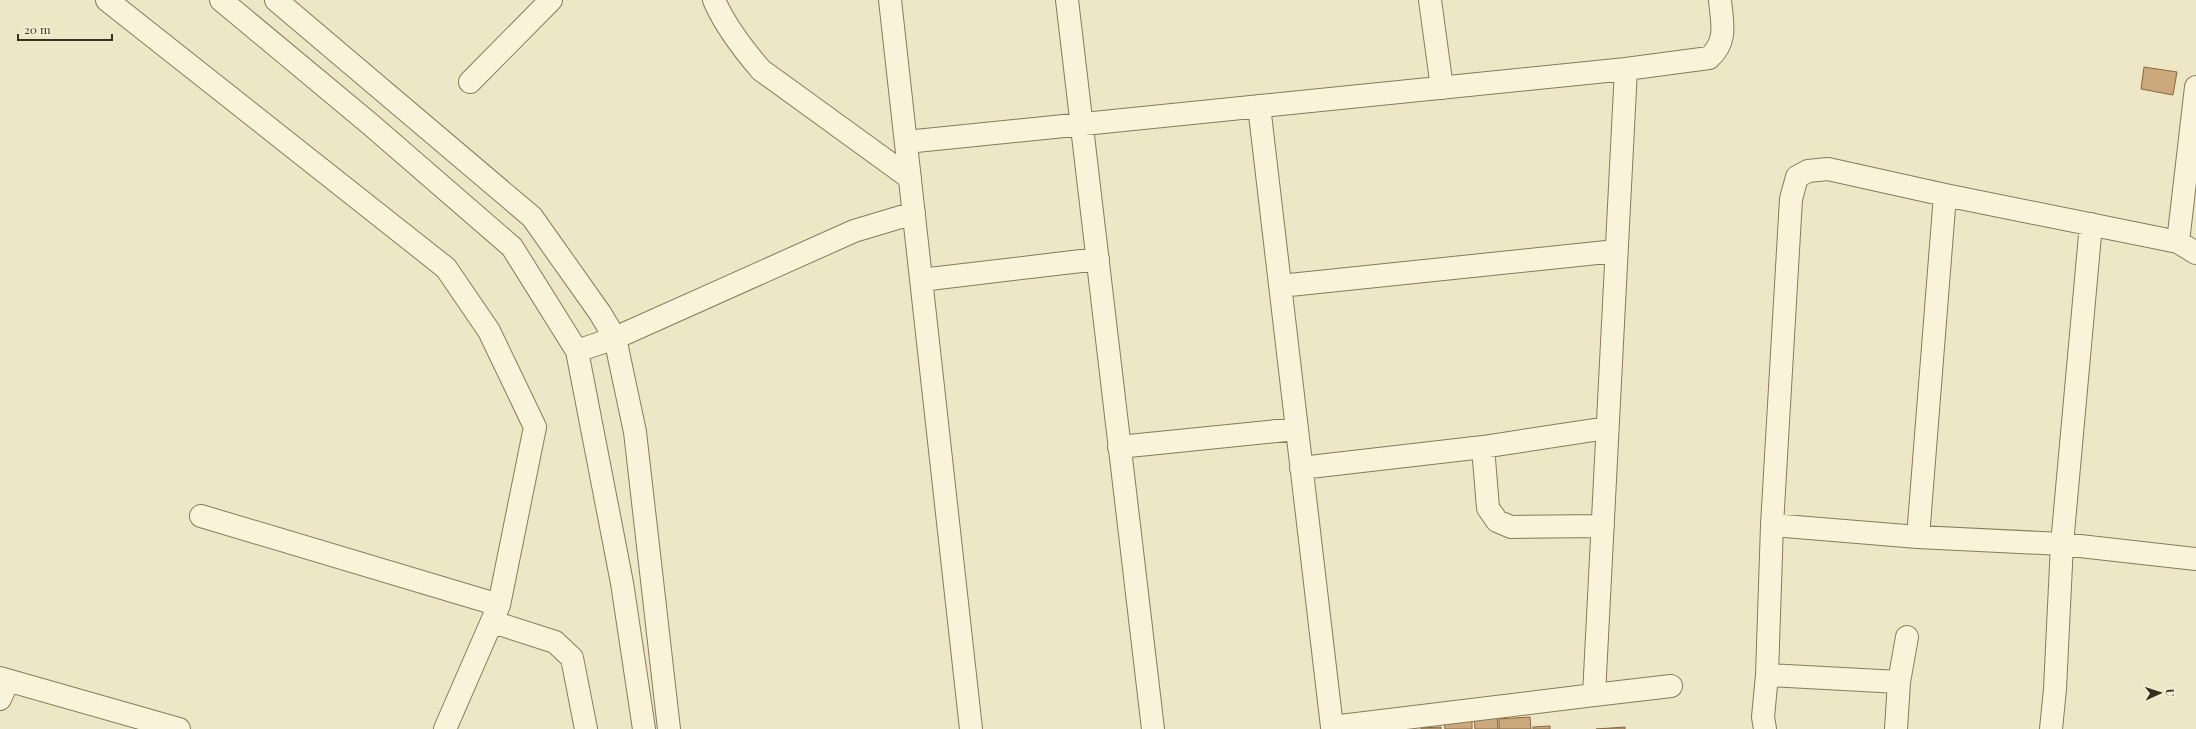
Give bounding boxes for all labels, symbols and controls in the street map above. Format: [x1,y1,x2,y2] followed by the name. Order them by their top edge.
[18,16,112,42] scale bar
[24,21,51,37] text: 20 m
[2140,673,2180,713] north arrow
[2163,688,2178,697] text: U

